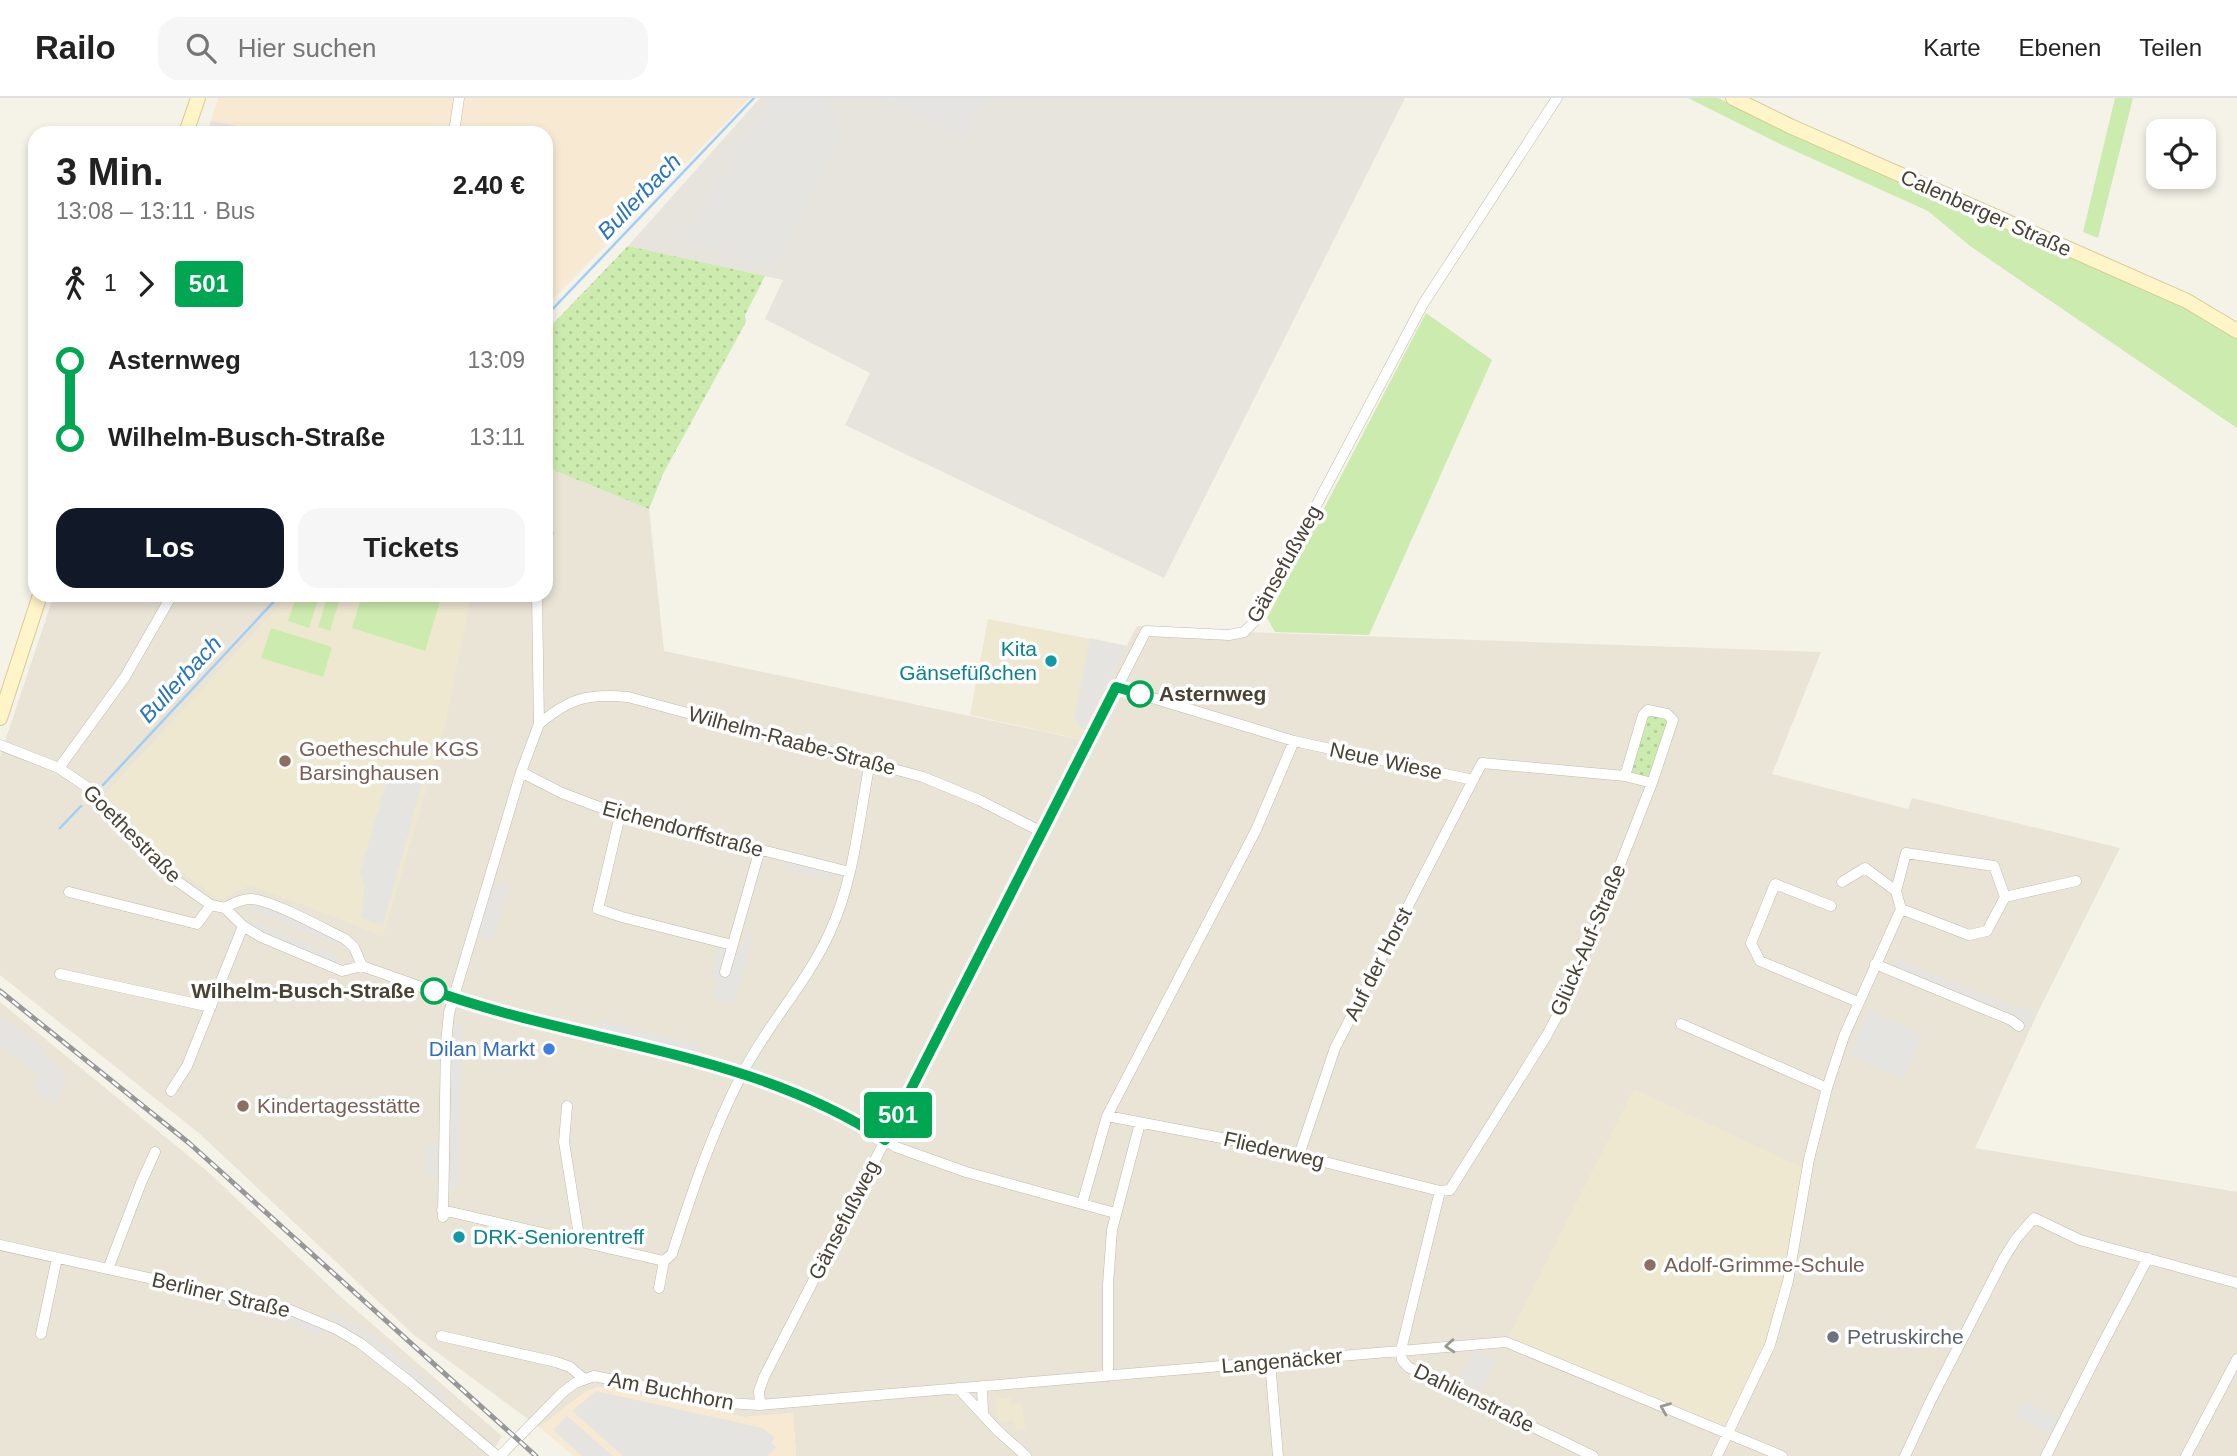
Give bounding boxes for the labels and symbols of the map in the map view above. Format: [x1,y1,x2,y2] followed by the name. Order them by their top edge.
[592,148,686,244] water label: Bullerbach
[1897,165,2075,261] street label: Calenberger Straße
[1242,501,1325,627] street label: Gänsefußweg
[133,630,227,728] water label: Bullerbach
[899,637,1037,684] place label: Kita Gänsefüßchen
[1043,653,1059,669] marker: Kita Gänsefüßchen
[1127,681,1153,707] marker: Asternweg
[1159,682,1266,705] place label: Asternweg
[686,702,898,779] street label: Wilhelm-Raabe-Straße
[299,737,479,784] place label: Goetheschule KGS Barsinghausen
[1328,737,1444,784] street label: Neue Wiese
[277,753,293,769] marker: Goetheschule KGS Barsinghausen
[79,780,186,887] street label: Goethestraße
[600,796,766,861] street label: Eichendorffstraße
[1545,861,1630,1019] street label: Glück-Auf-Straße
[1339,903,1416,1024] street label: Auf der Horst
[421,978,447,1004] marker: Wilhelm-Busch-Straße
[191,979,415,1002] place label: Wilhelm-Busch-Straße
[429,1037,535,1060] place label: Dilan Markt
[541,1041,557,1057] marker: Dilan Markt
[858,1092,938,1138] line badge: 501
[257,1094,420,1117] place label: Kindertagesstätte
[235,1098,251,1114] marker: Kindertagesstätte
[1221,1127,1327,1172] street label: Fliederweg
[804,1156,883,1283] street label: Gänsefußweg
[473,1225,644,1248] place label: DRK-Seniorentreff
[451,1229,467,1245] marker: DRK-Seniorentreff
[1664,1253,1865,1276] place label: Adolf-Grimme-Schule
[1642,1257,1658,1273] marker: Adolf-Grimme-Schule
[150,1267,292,1322] street label: Berliner Straße
[1847,1325,1964,1348] place label: Petruskirche
[1825,1329,1841,1345] marker: Petruskirche
[1444,1338,1455,1353] one-way arrow
[1220,1344,1343,1377] street label: Langenäcker
[1410,1359,1538,1437] street label: Dahlienstraße
[606,1367,736,1414] street label: Am Buchhorn
[1659,1402,1671,1416] one-way arrow

